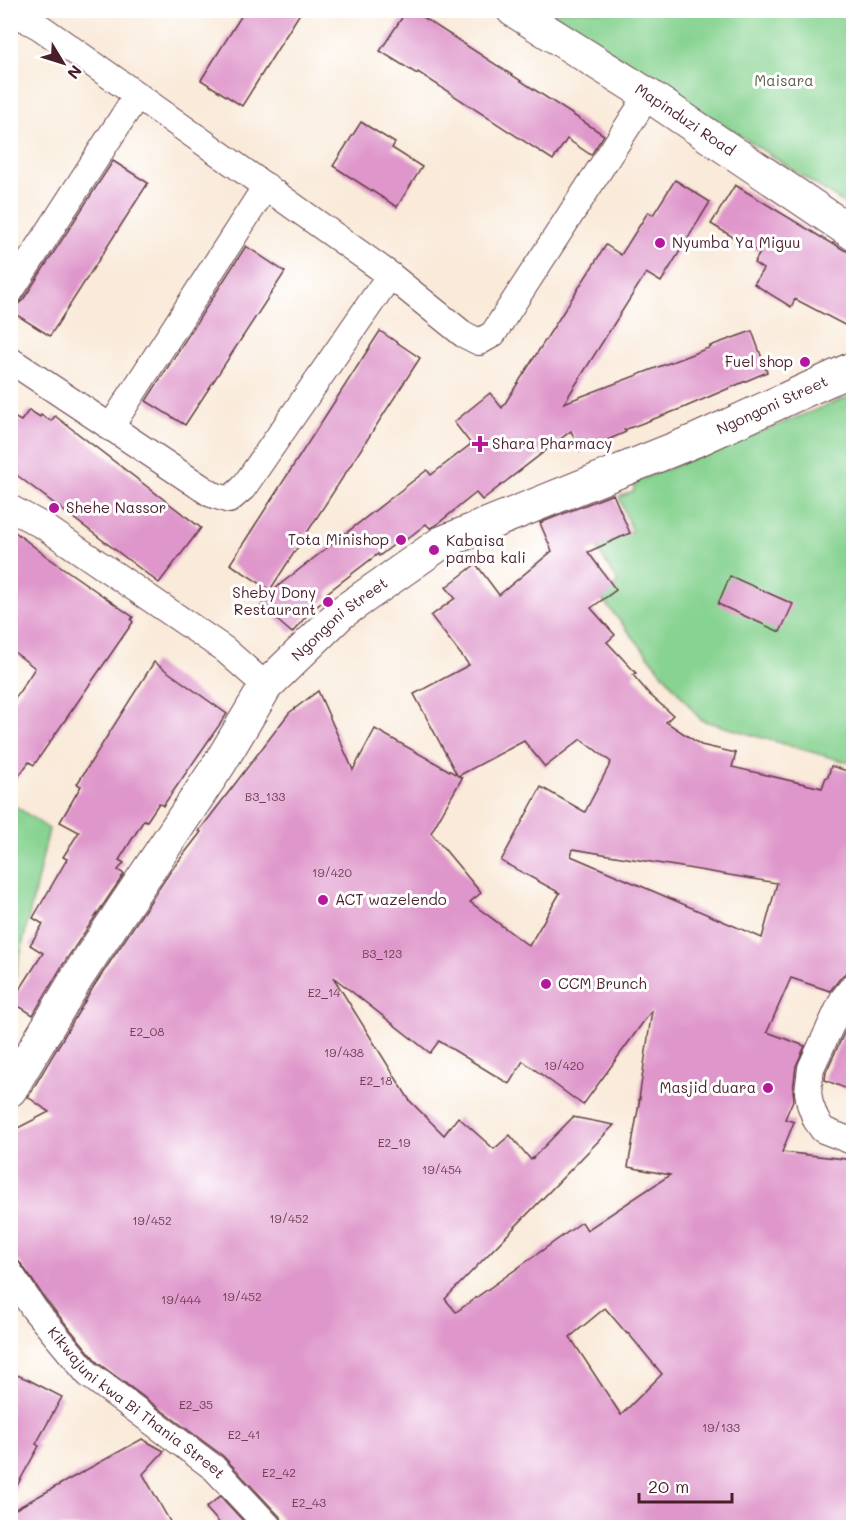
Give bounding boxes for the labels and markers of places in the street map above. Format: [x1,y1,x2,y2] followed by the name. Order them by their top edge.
[672,232,800,252] place label: Nyumba Ya Miguu
[653,236,667,250] marker: Nyumba Ya Miguu
[725,351,793,371] place label: Fuel shop
[798,355,812,369] marker: Fuel shop
[492,433,613,453] place label: Shara Pharmacy
[473,437,487,451] marker: Shara Pharmacy
[66,497,166,517] place label: Shehe Nassor
[47,501,61,515] marker: Shehe Nassor
[288,529,389,549] place label: Tota Minishop
[446,530,526,567] place label: Kabaisa pamba kali
[394,533,408,547] marker: Tota Minishop
[427,543,441,557] marker: Kabaisa pamba kali
[232,582,316,619] place label: Sheby Dony Restaurant
[321,595,335,609] marker: Sheby Dony Restaurant
[335,889,447,909] place label: ACT wazelendo
[316,893,330,907] marker: ACT wazelendo
[558,973,647,993] place label: CCM Brunch
[539,977,553,991] marker: CCM Brunch
[660,1077,756,1097] place label: Masjid duara
[761,1081,775,1095] marker: Masjid duara

